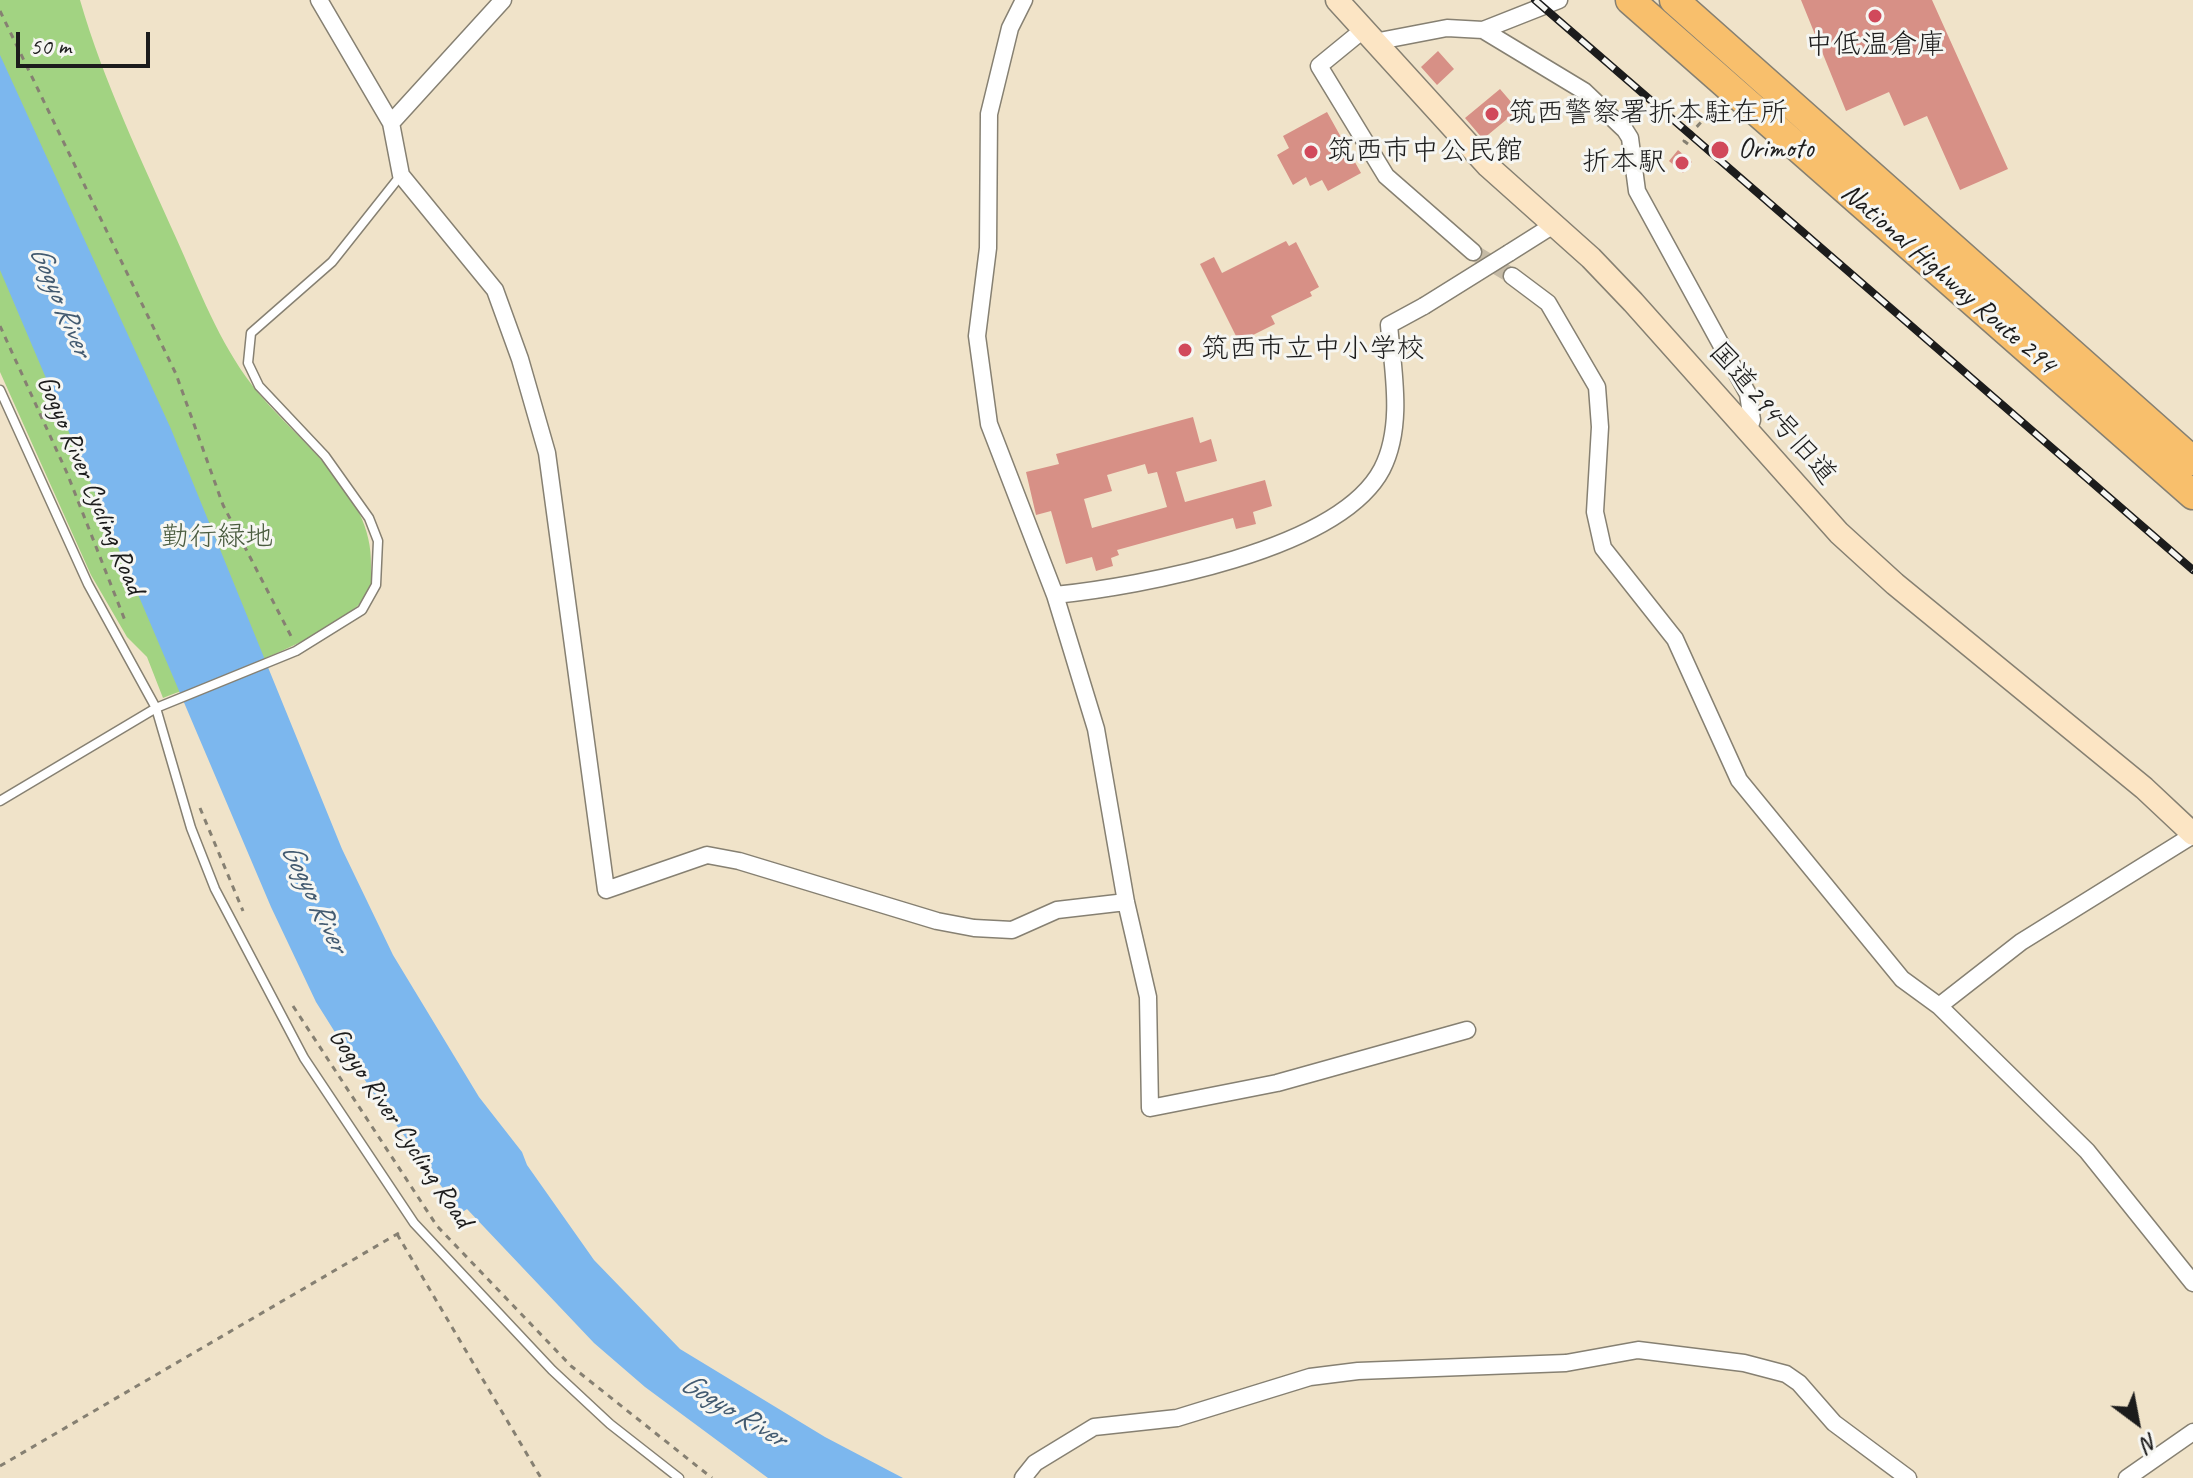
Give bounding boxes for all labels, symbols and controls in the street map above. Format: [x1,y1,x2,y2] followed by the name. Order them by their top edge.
[1866,7,1884,25] marker: 中低温倉庫
[20,16,154,66] scale bar
[1805,29,1945,63] place label: 中低温倉庫
[30,31,71,61] text: 50 m
[1508,97,1788,131] place label: 筑西警察署折本駐在所
[1483,105,1501,123] marker: 筑西警察署折本駐在所
[1738,133,1814,167] place label: Orimoto
[1327,135,1523,169] place label: 筑西市中公民館
[1709,139,1731,161] marker: Orimoto
[1302,143,1320,161] marker: 筑西市中公民館
[1582,146,1666,180] place label: 折本駅
[1673,154,1691,172] marker: 折本駅
[1834,177,2062,381] street label: National Highway Route 294
[21,240,99,362] water label: Gogyo River
[1201,333,1425,367] place label: 筑西市立中小学校
[1701,336,1843,492] street label: 国道294号旧道
[1176,341,1194,359] marker: 筑西市立中小学校
[29,371,151,599] street label: Gogyo River Cycling Road
[161,521,273,555] park label: 勤行緑地
[272,838,356,958] water label: Gogyo River
[321,1022,479,1234] street label: Gogyo River Cycling Road
[674,1366,792,1456] water label: Gogyo River
[2097,1382,2177,1462] north arrow
[2137,1427,2163,1458] text: N

